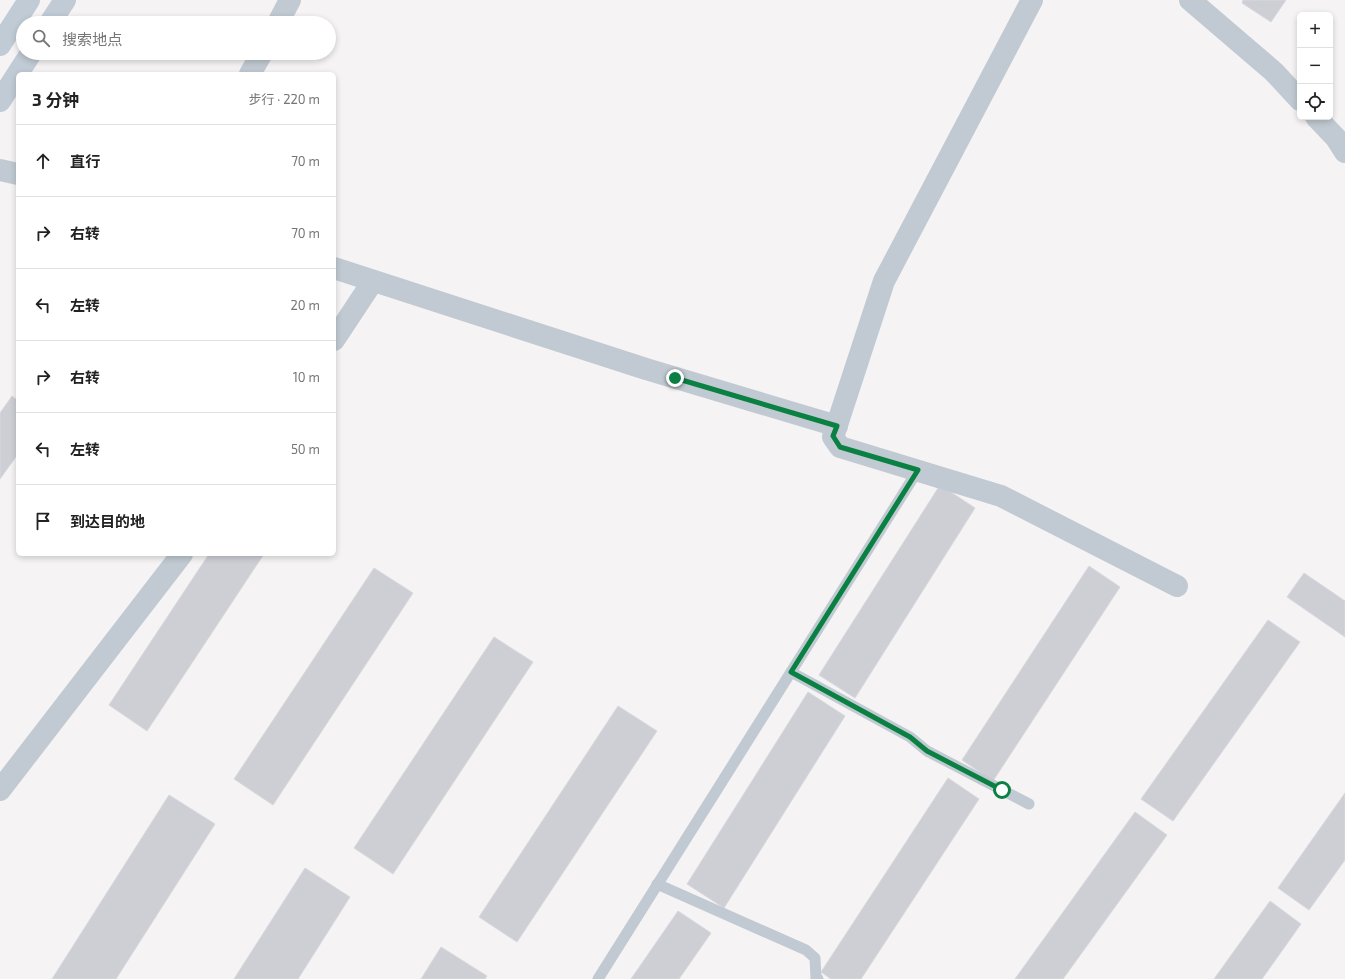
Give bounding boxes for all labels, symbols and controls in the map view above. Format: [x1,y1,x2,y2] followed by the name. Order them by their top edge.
[1297,12,1333,120] map controls
[1297,12,1333,48] button: +
[16,16,336,60] search box
[30,27,52,49] icon: search
[62,30,122,48] text: 搜索地点
[1297,48,1333,84] button: −
[1297,84,1333,120] button: locate
[32,89,79,109] text: 3 分钟
[248,91,320,107] text: 步行 · 220 m
[32,150,54,172] icon: ahead
[70,152,100,170] text: 直行
[291,153,320,169] text: 70 m
[32,222,54,244] icon: right
[70,224,100,242] text: 右转
[291,225,320,241] text: 70 m
[32,294,54,316] icon: left
[70,296,100,314] text: 左转
[291,297,320,313] text: 20 m
[32,366,54,388] icon: right
[70,368,100,386] text: 右转
[293,369,320,385] text: 10 m
[666,369,684,387] route end
[32,438,54,460] icon: left
[70,440,100,458] text: 左转
[291,441,320,457] text: 50 m
[32,510,54,532] icon: arrive
[70,512,145,530] text: 到达目的地
[993,781,1011,799] route start

